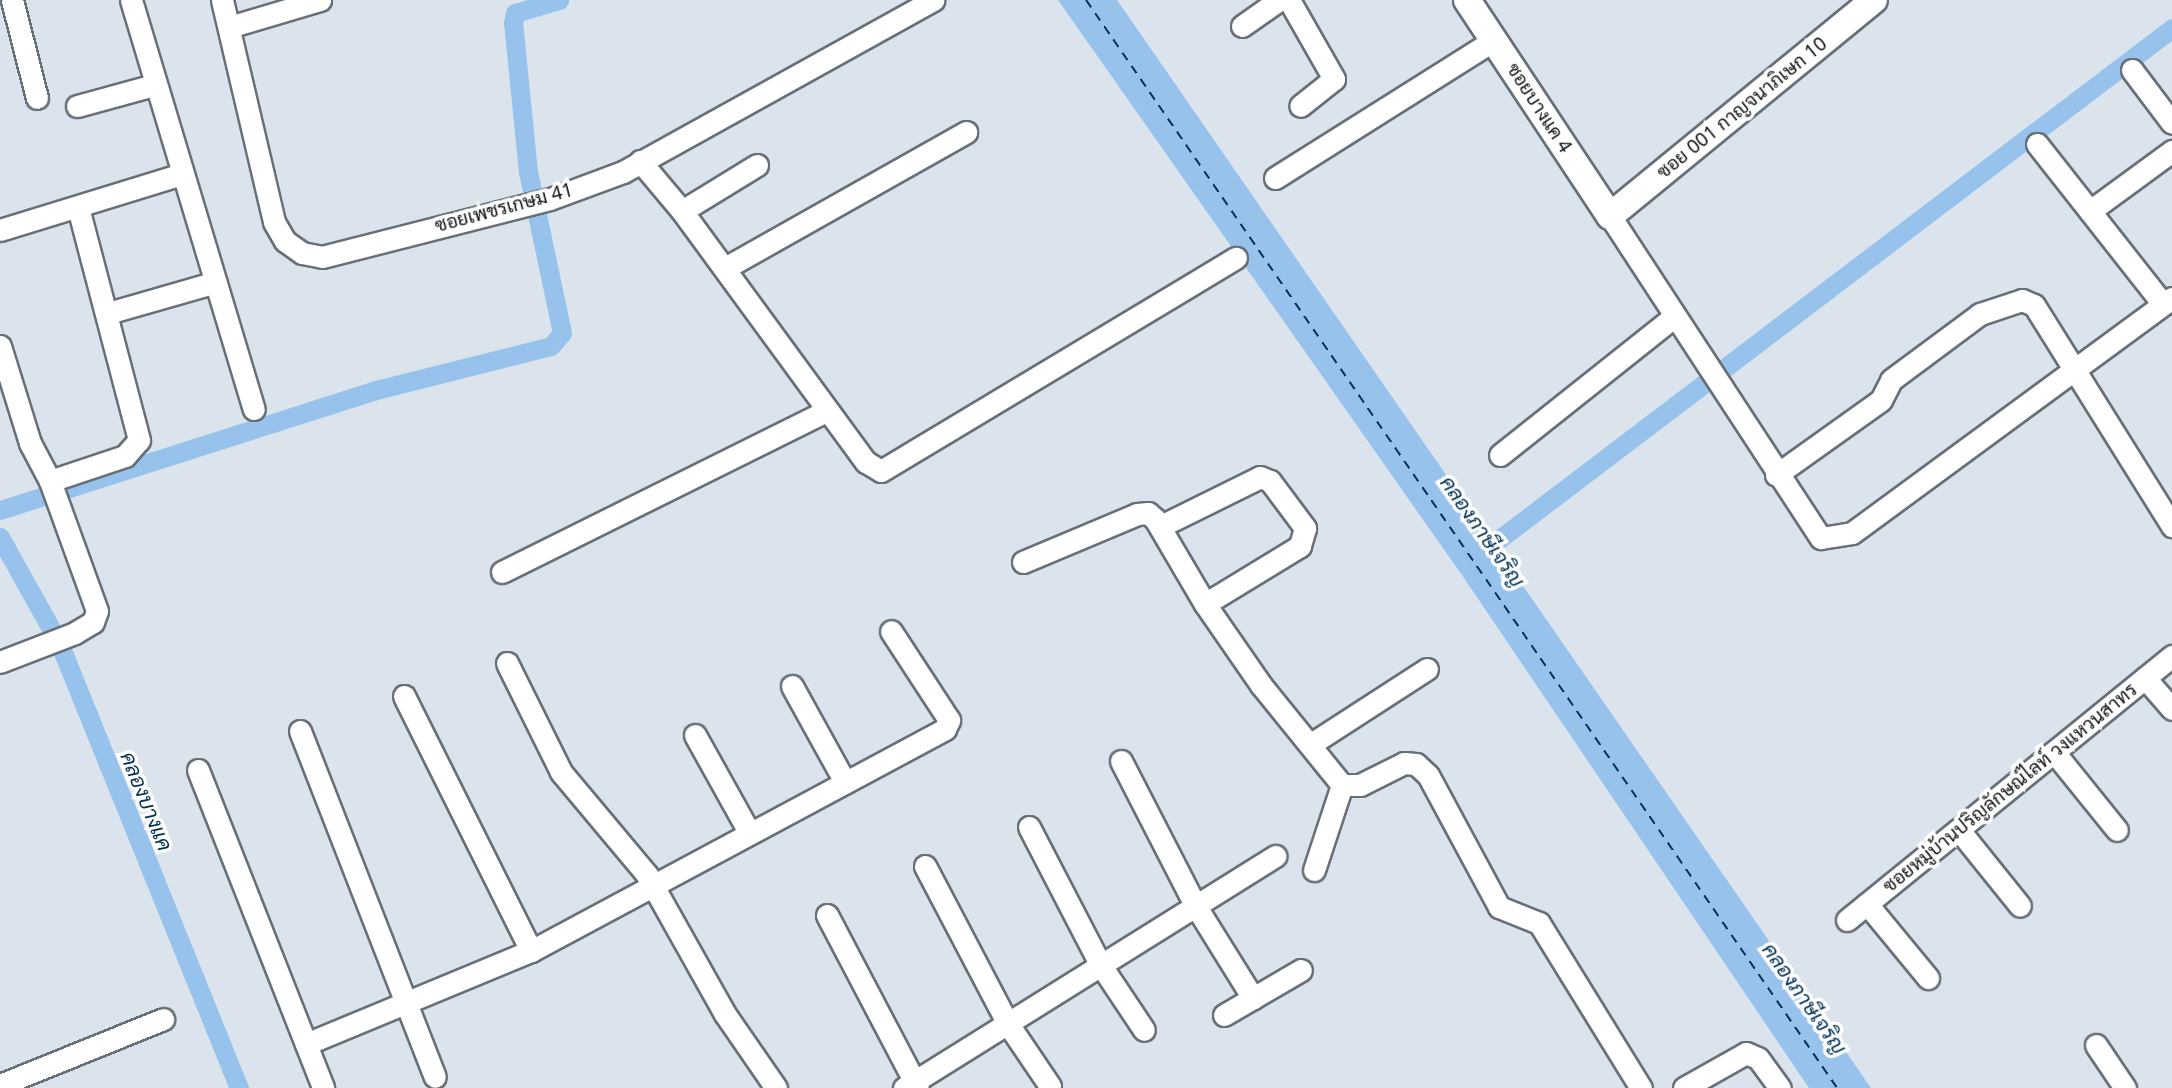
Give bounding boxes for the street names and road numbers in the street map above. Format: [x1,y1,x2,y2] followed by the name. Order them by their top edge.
[1652,32,1832,184] street label: ซอย 001 กาญจนาภิเษก 10
[1502,59,1576,157] street label: ซอยบางแค 4
[432,179,576,237] street label: ซอยเพชรเกษม 41
[1878,678,2142,898] street label: ซอยหมู่บ้านปริญลักษณ์ไลท์ วงแหวนสาทร

